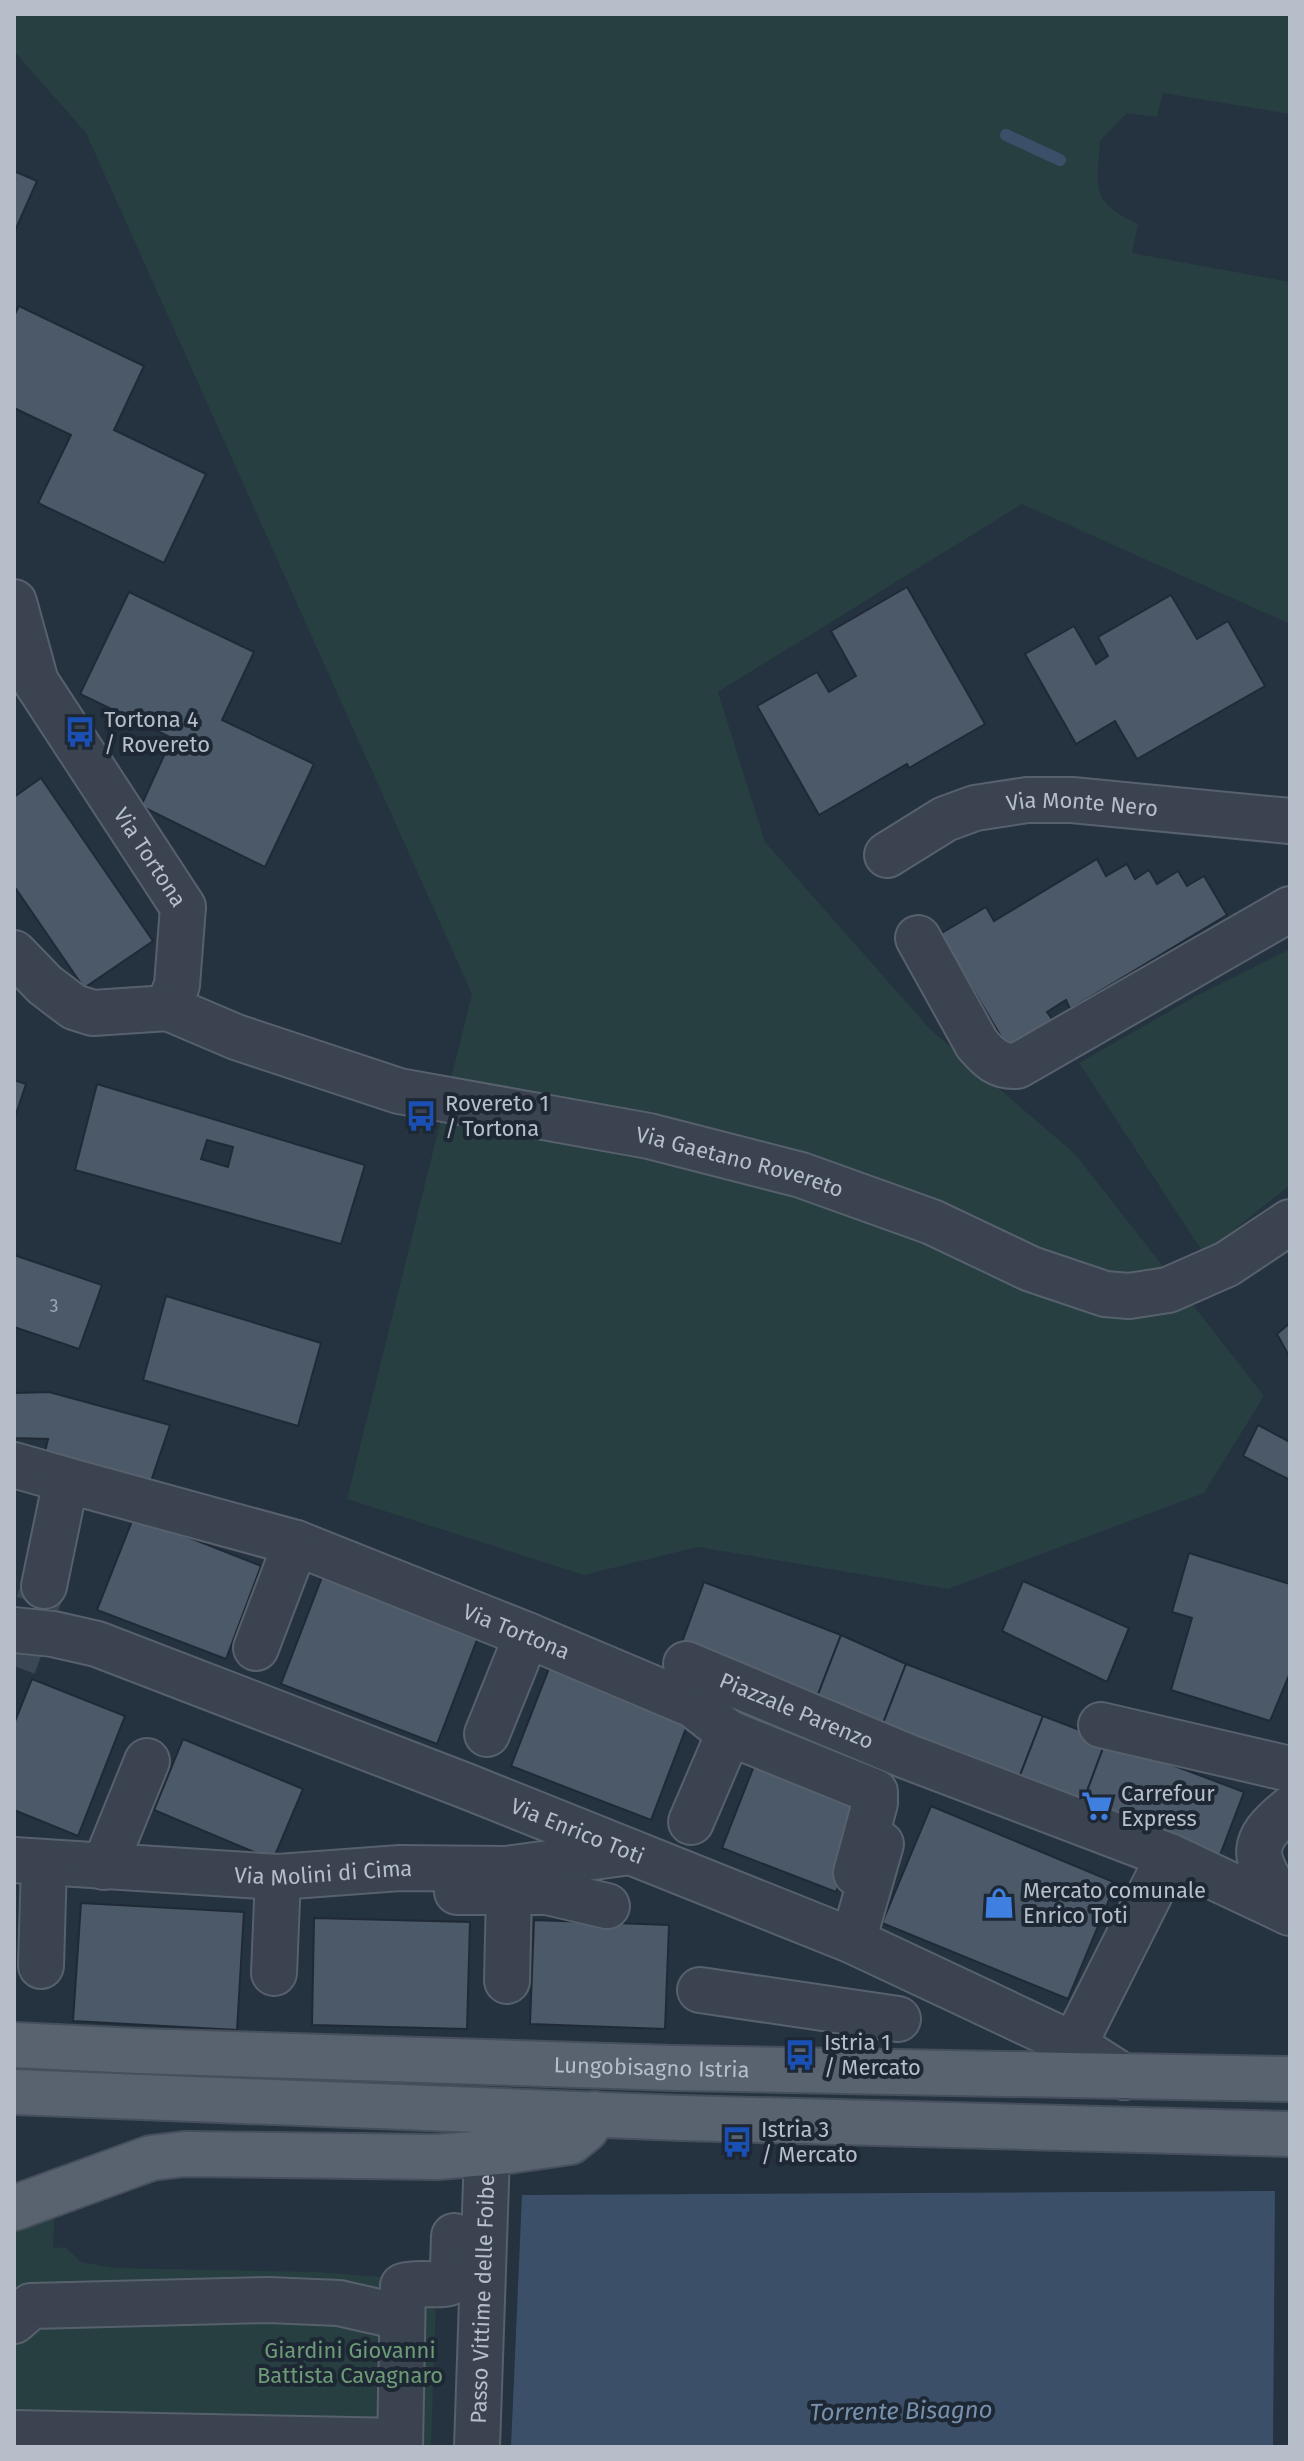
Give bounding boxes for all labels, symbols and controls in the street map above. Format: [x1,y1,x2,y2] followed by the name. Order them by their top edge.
[104,706,210,758] place label: Tortona 4 / Rovereto
[63,715,97,749] bus stop icon: Tortona 4 / Rovereto
[1004,787,1159,822] street label: Via Monte Nero
[108,802,193,912] street label: Via Tortona
[445,1090,549,1142] place label: Rovereto 1 / Tortona
[404,1099,438,1133] bus stop icon: Rovereto 1 / Tortona
[634,1120,847,1203] street label: Via Gaetano Rovereto
[50,1295,58,1317] house number: 3
[459,1597,574,1665] street label: Via Tortona
[716,1666,878,1754] street label: Piazzale Parenzo
[1121,1780,1215,1832] place label: Carrefour Express
[1080,1789,1114,1823] supermarket icon: Carrefour Express
[507,1792,648,1870] street label: Via Enrico Toti
[233,1855,412,1891] street label: Via Molini di Cima
[1023,1877,1206,1929] place label: Mercato comunale Enrico Toti
[982,1886,1016,1920] shop icon: Mercato comunale Enrico Toti
[824,2029,921,2081] place label: Istria 1 / Mercato
[783,2038,817,2072] bus stop icon: Istria 1 / Mercato
[553,2051,750,2083] street label: Lungobisagno Istria
[761,2116,858,2168] place label: Istria 3 / Mercato
[720,2125,754,2159] bus stop icon: Istria 3 / Mercato
[464,2174,500,2424] street label: Passo Vittime delle Foibe
[257,2337,443,2389] park label: Giardini Giovanni Battista Cavagnaro
[809,2395,993,2427] water label: Torrente Bisagno

